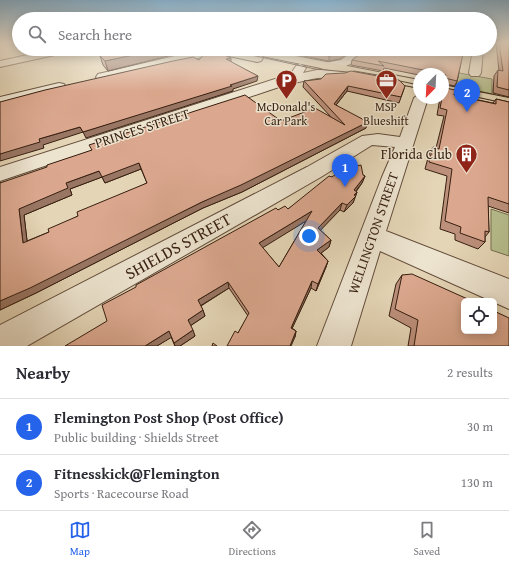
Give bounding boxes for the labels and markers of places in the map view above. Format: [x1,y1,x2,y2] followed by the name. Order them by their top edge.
[273,67,299,100] parking icon: McDonald's Car Park
[373,67,399,100] office icon: MSP Blueshift
[454,79,480,112] pin: 2
[257,98,316,129] place label: McDonald's Car Park
[363,98,409,129] place label: MSP Blueshift
[454,141,480,174] building icon: Florida Club
[381,144,452,164] place label: Florida Club
[332,154,358,187] pin: 1

